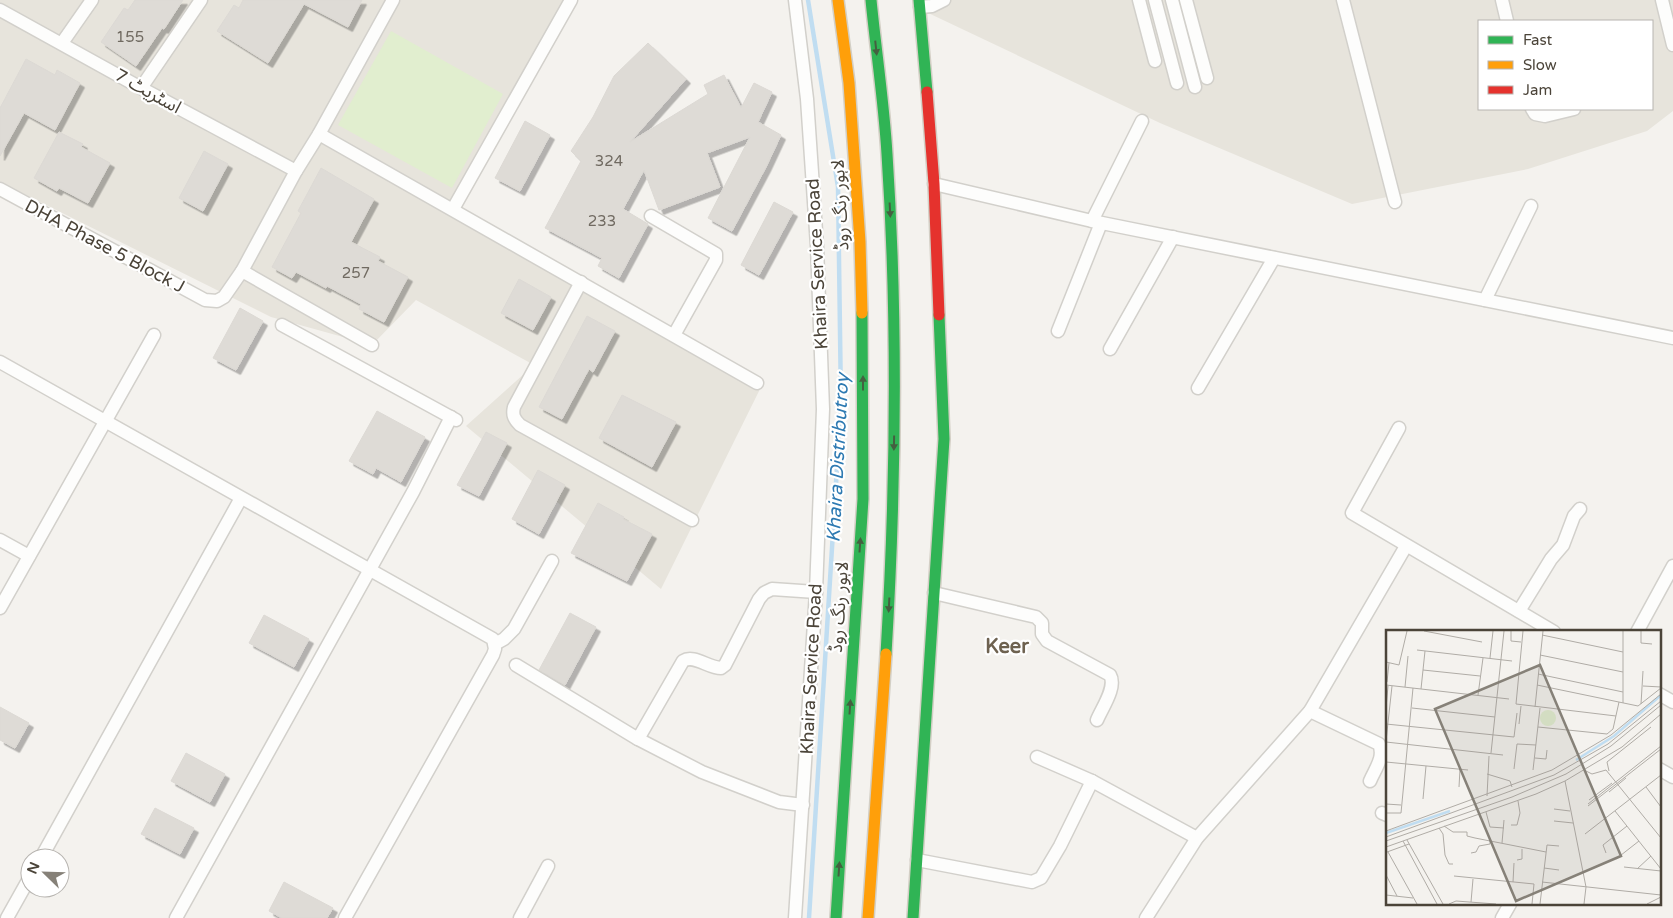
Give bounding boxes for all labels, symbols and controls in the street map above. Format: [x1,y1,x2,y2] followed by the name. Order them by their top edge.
[1478,20,1653,110] legend
[116,28,144,46] house number: 155
[1523,31,1553,49] text: Fast
[872,41,880,57] one-way arrow
[1523,56,1557,74] text: Slow
[111,64,185,118] street label: اسٹریٹ 7
[1523,81,1552,99] text: Jam
[595,152,623,170] house number: 324
[827,159,853,251] street label: لاہور رنگ روڈ
[802,178,832,350] street label: Khaira Service Road
[21,194,189,298] street label: DHA Phase 5 Block J
[886,203,894,219] one-way arrow
[588,212,616,230] house number: 233
[342,264,370,282] house number: 257
[823,370,854,543] water label: Khaira Distributroy
[859,374,867,390] one-way arrow
[890,435,898,451] one-way arrow
[857,537,865,553] one-way arrow
[825,561,853,653] street label: لاہور رنگ روڈ
[796,583,826,755] street label: Khaira Service Road
[884,597,892,613] one-way arrow
[1386,630,1660,906] inset map
[985,635,1029,659] district label: Keer
[846,699,854,715] one-way arrow
[20,848,70,898] north arrow
[23,860,44,877] text: N
[836,861,844,877] one-way arrow

